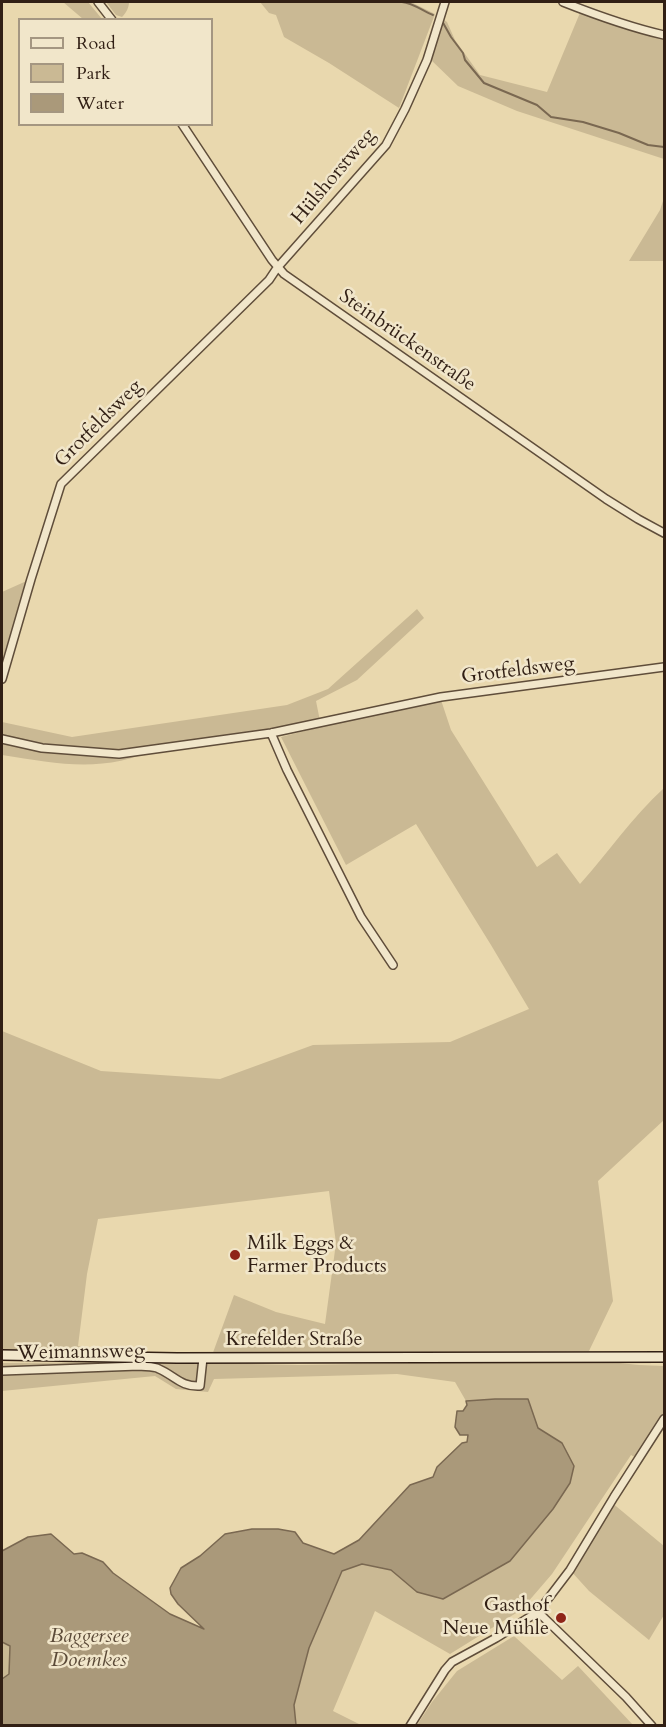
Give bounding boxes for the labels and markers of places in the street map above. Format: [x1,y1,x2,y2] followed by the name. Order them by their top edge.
[247,1232,387,1279] place label: Milk Eggs & Farmer Products
[228,1248,242,1262] marker: Milk Eggs & Farmer Products
[442,1594,549,1641] place label: Gasthof Neue Mühle
[554,1611,568,1625] marker: Gasthof Neue Mühle

